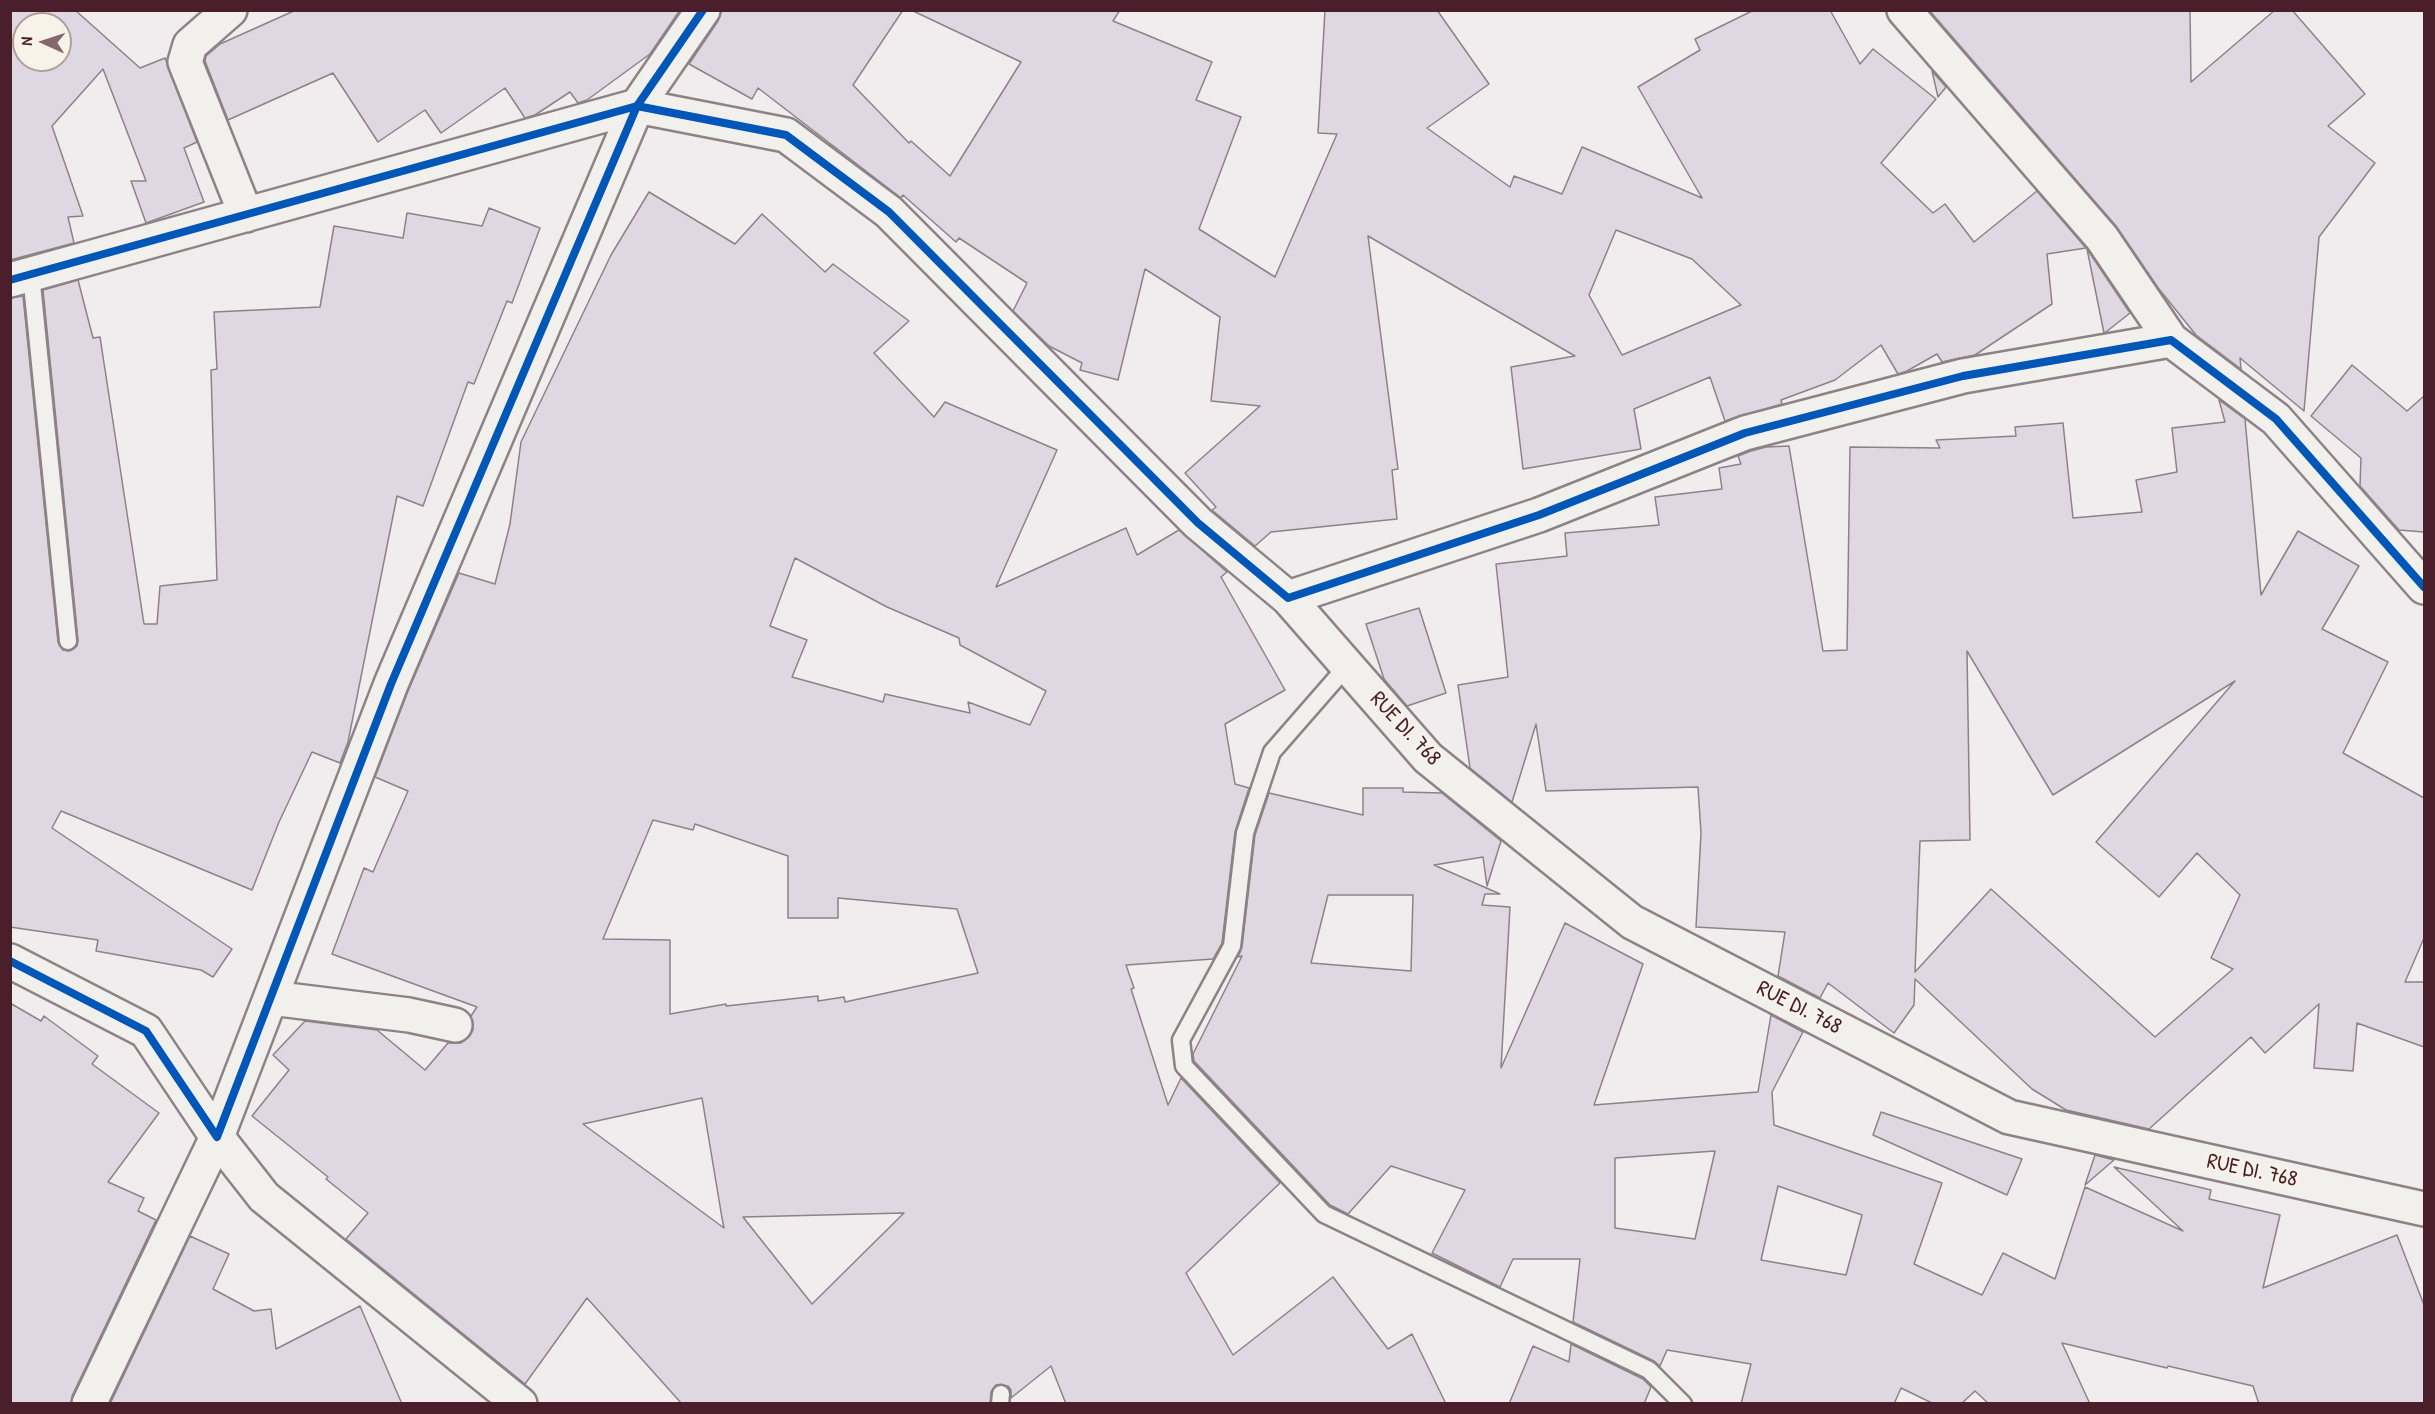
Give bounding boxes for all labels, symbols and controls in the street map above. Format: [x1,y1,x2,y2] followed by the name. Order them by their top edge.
[12,12,72,72] north arrow
[15,36,37,46] text: N
[1364,687,1446,771] street label: RUE DI. 768
[1752,975,1846,1041] street label: RUE DI. 768
[2205,1149,2299,1193] street label: RUE DI. 768

